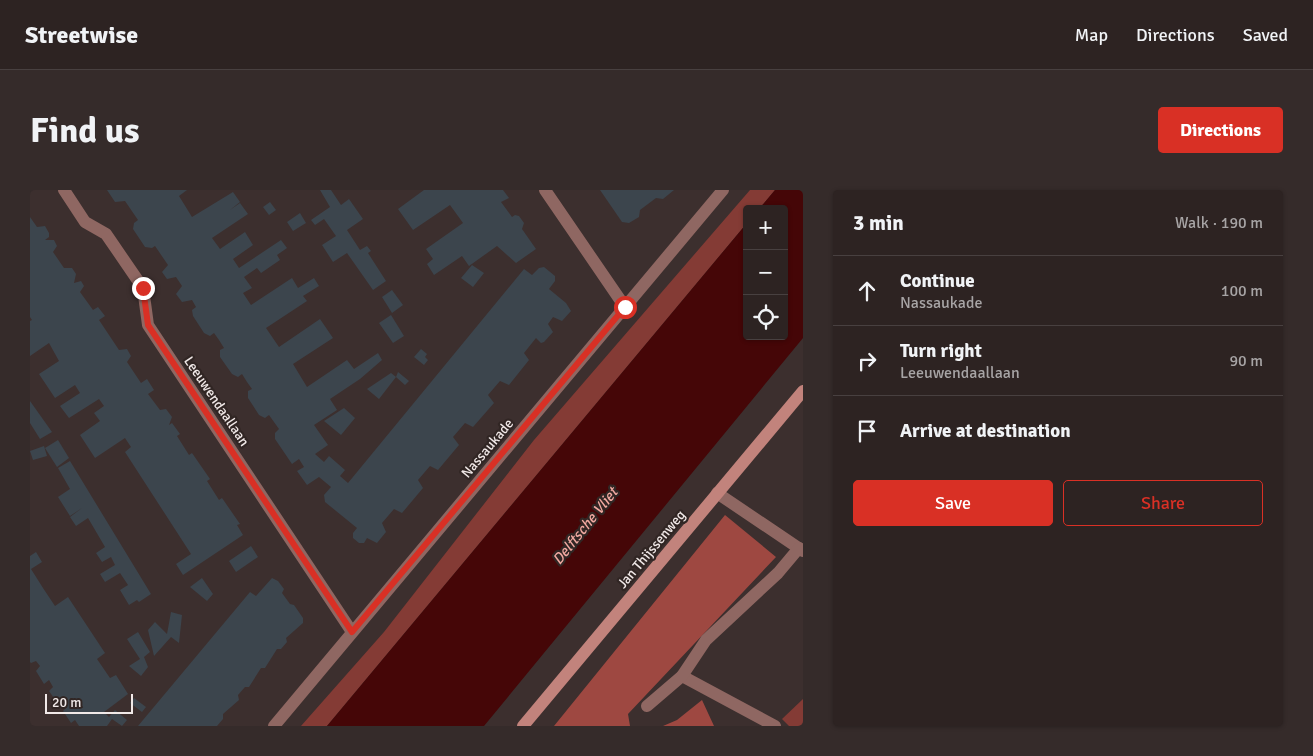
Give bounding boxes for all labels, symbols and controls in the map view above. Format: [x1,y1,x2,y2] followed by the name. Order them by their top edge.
[25,20,138,50] text: Streetwise
[1075,24,1108,46] text: Map
[1136,24,1215,46] text: Directions
[1243,24,1288,46] text: Saved
[1158,107,1283,153] button: Directions
[30,109,140,152] text: Find us
[743,205,788,340] map controls
[743,205,788,250] button: +
[853,210,904,236] text: 3 min
[1175,213,1263,233] text: Walk · 190 m
[743,250,788,295] button: −
[900,269,975,293] text: Continue
[132,277,155,300] route end
[853,277,881,305] icon: ahead
[1221,281,1263,301] text: 100 m
[900,293,982,313] text: Nassaukade
[743,295,788,340] button: locate
[614,296,637,319] route start
[900,339,982,363] text: Turn right
[853,347,881,375] icon: right
[1229,351,1263,371] text: 90 m
[180,353,253,449] street label: Leeuwendaallaan
[900,363,1020,383] text: Leeuwendaallaan
[458,415,517,481] street label: Nassaukade
[853,417,881,445] icon: arrive
[900,419,1071,443] text: Arrive at destination
[853,480,1053,526] button: Save
[1063,480,1263,526] button: Share
[549,483,623,568] water label: Delftsche Vliet
[614,507,689,592] street label: Jan Thijssenweg
[45,691,132,714] scale bar
[52,694,81,711] text: 20 m

